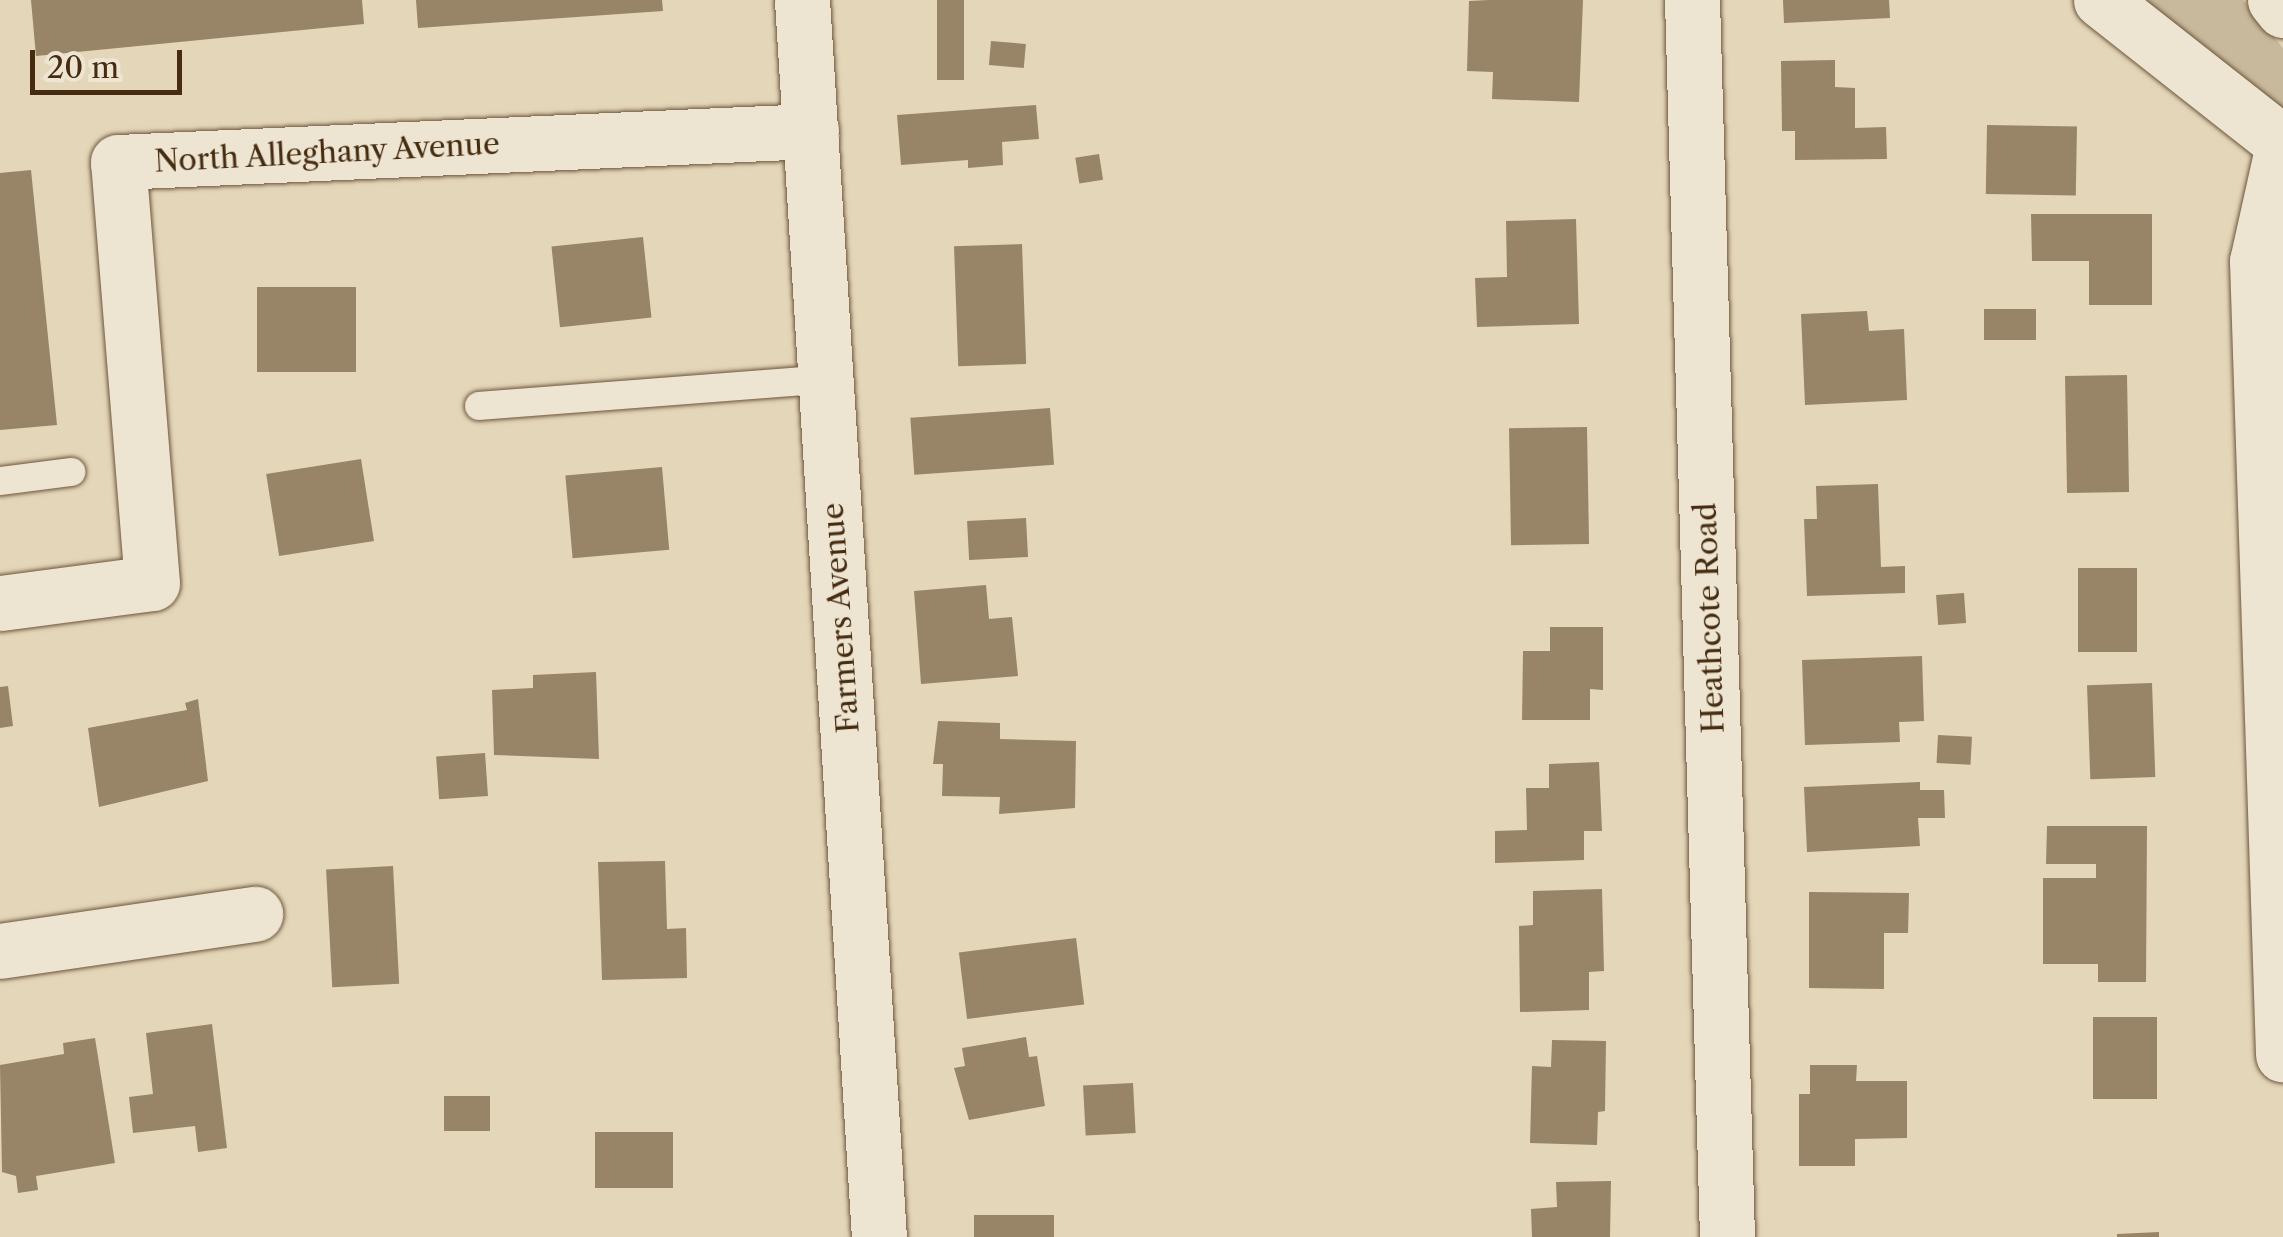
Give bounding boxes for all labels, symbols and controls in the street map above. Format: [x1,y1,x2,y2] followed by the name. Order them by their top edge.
[35,30,188,92] scale bar
[47,49,119,86] text: 20 m
[152,126,502,180] street label: North Alleghany Avenue
[815,501,867,735] street label: Farmers Avenue
[1688,502,1732,734] street label: Heathcote Road

